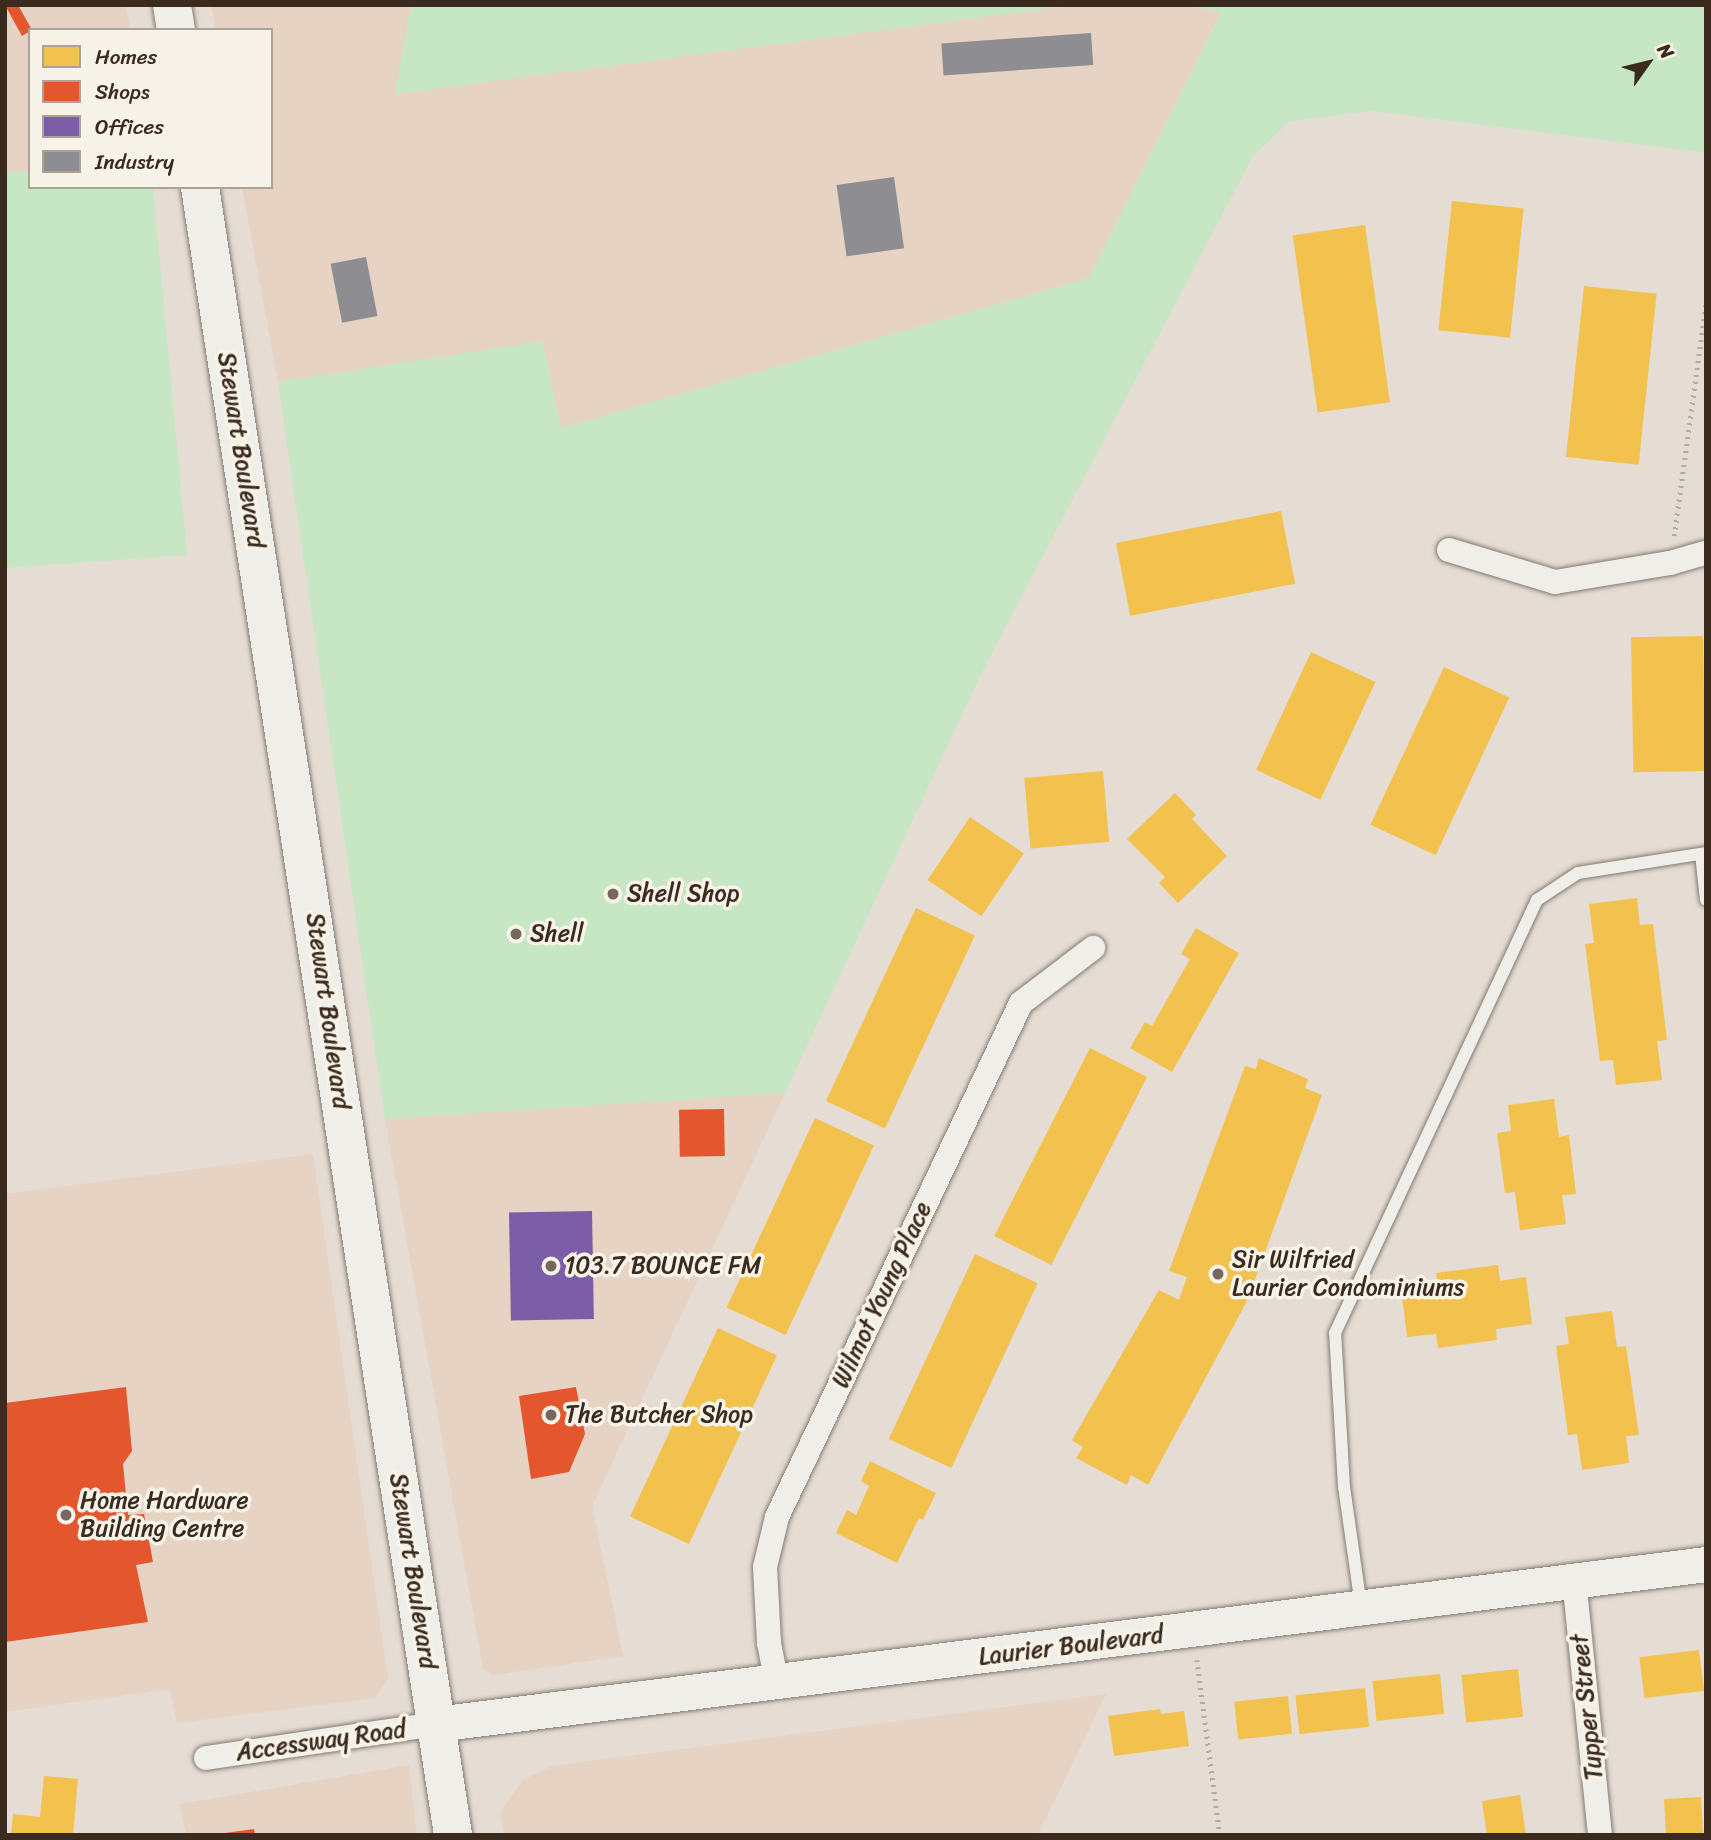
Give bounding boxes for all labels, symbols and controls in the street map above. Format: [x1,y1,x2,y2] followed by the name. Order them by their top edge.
[28,28,273,189] legend
[1613,28,1683,98] north arrow
[1648,36,1683,66] text: N
[95,38,157,76] text: Homes
[95,73,150,111] text: Shops
[95,108,164,146] text: Offices
[95,143,174,181] text: Industry
[211,350,271,550] street label: Stewart Boulevard
[627,880,739,908] place label: Shell Shop
[605,886,621,902] marker: Shell Shop
[300,911,356,1111] street label: Stewart Boulevard
[530,920,584,948] place label: Shell
[508,926,524,942] marker: Shell
[826,1197,938,1393] street label: Wilmot Young Place
[1232,1246,1464,1302] place label: Sir Wilfried Laurier Condominiums
[565,1252,762,1280] place label: 103.7 BOUNCE FM
[543,1258,559,1274] marker: 103.7 BOUNCE FM
[1210,1266,1226,1282] marker: Sir Wilfried Laurier Condominiums
[565,1401,753,1429] place label: The Butcher Shop
[543,1407,559,1423] marker: The Butcher Shop
[383,1471,443,1671] street label: Stewart Boulevard
[80,1487,248,1543] place label: Home Hardware Building Centre
[58,1507,74,1523] marker: Home Hardware Building Centre
[977,1620,1165,1672] street label: Laurier Boulevard
[1565,1632,1609,1782] street label: Tupper Street
[234,1715,408,1767] street label: Accessway Road

